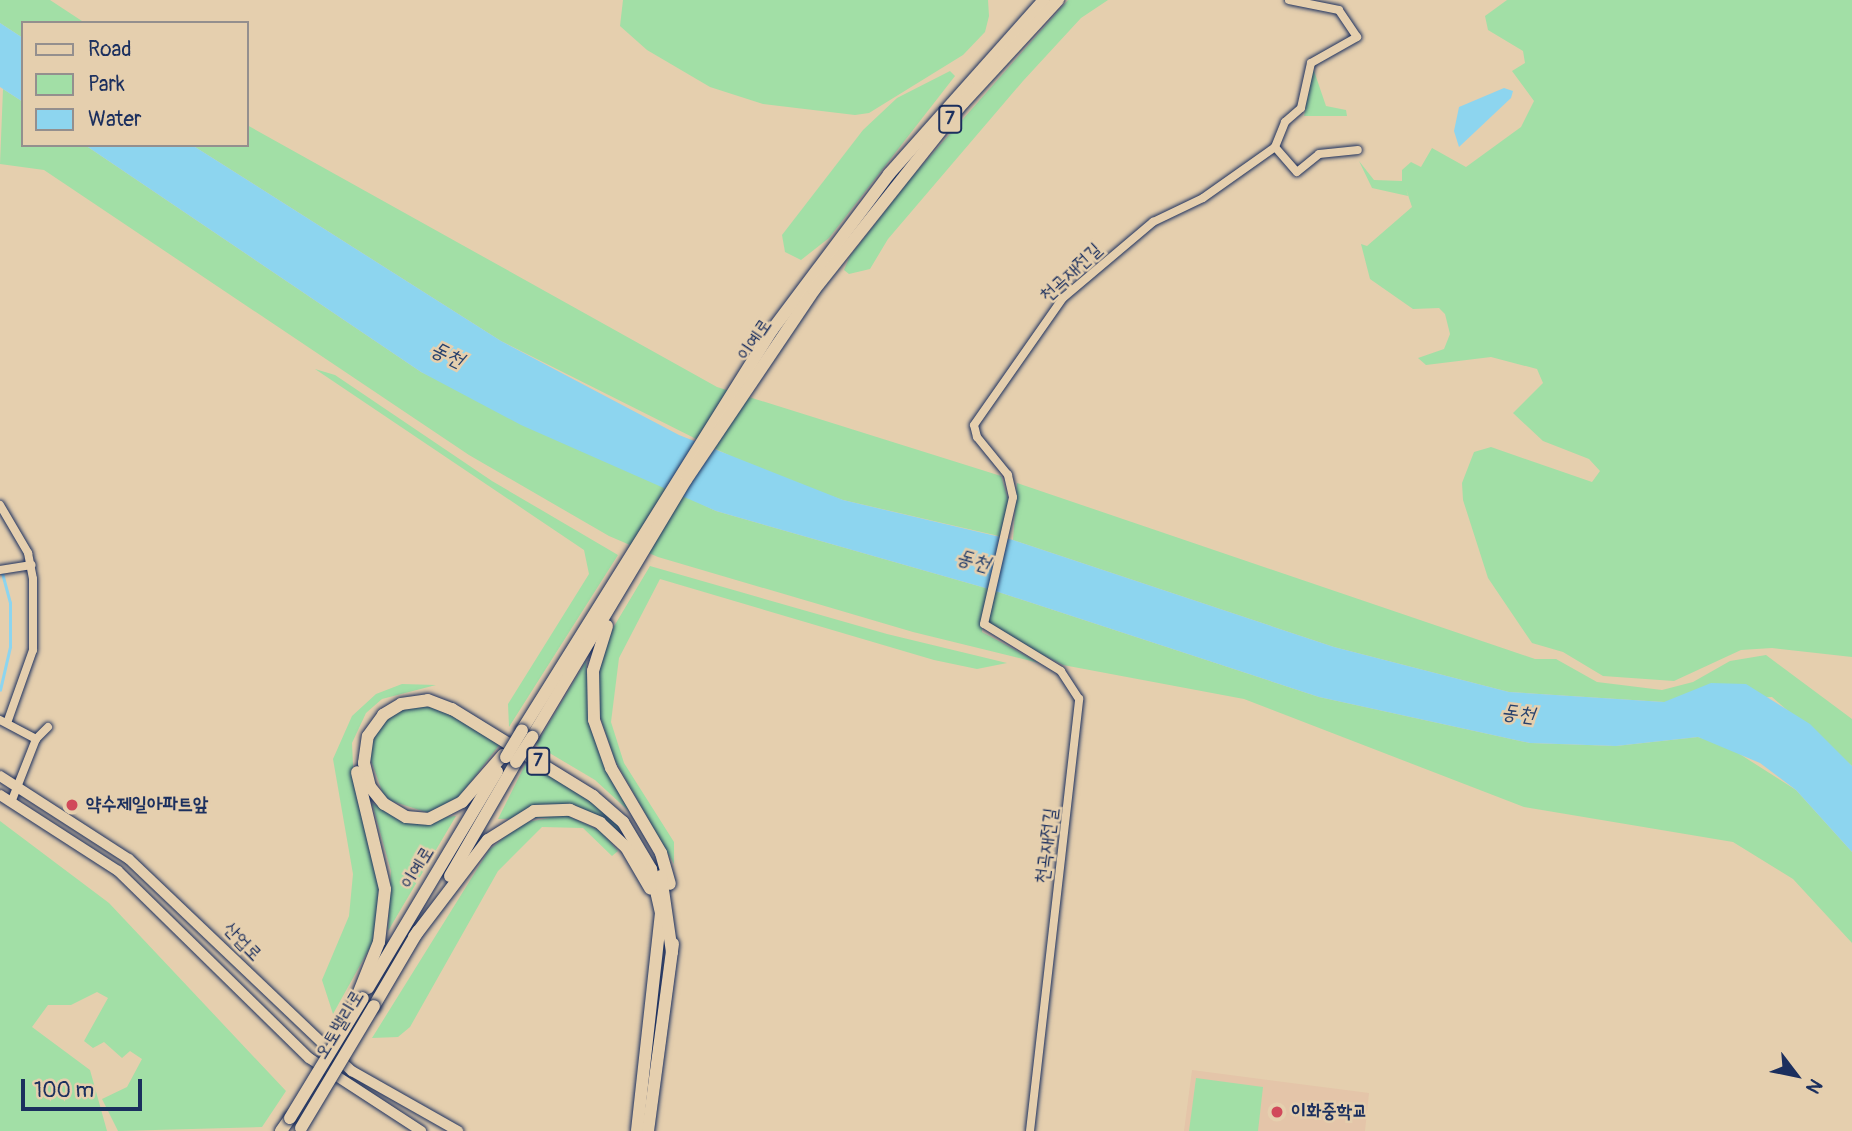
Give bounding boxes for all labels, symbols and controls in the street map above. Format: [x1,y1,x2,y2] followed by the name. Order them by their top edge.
[21,21,248,147] legend
[88,36,132,63] text: Road
[88,71,125,98] text: Park
[938,104,962,134] road number: 7
[88,106,141,133] text: Water
[1035,239,1107,307] street label: 천곡재전길
[733,315,777,365] street label: 이예로
[426,336,468,374] water label: 동천
[953,544,993,578] water label: 동천
[1500,699,1536,729] water label: 동천
[526,746,550,776] road number: 7
[86,794,208,816] place label: 약수제일아파트앞
[64,797,80,813] marker: 약수제일아파트앞
[1031,807,1063,885] street label: 천곡재전길
[396,842,440,894] street label: 이예로
[218,918,266,966] street label: 산업로
[311,986,369,1064] street label: 오토밸리로
[1761,1040,1831,1110] north arrow
[24,1064,145,1108] scale bar
[1800,1074,1827,1098] text: N
[34,1077,94,1104] text: 100 m
[1291,1101,1367,1123] place label: 이화중학교
[1269,1104,1285,1120] marker: 이화중학교

